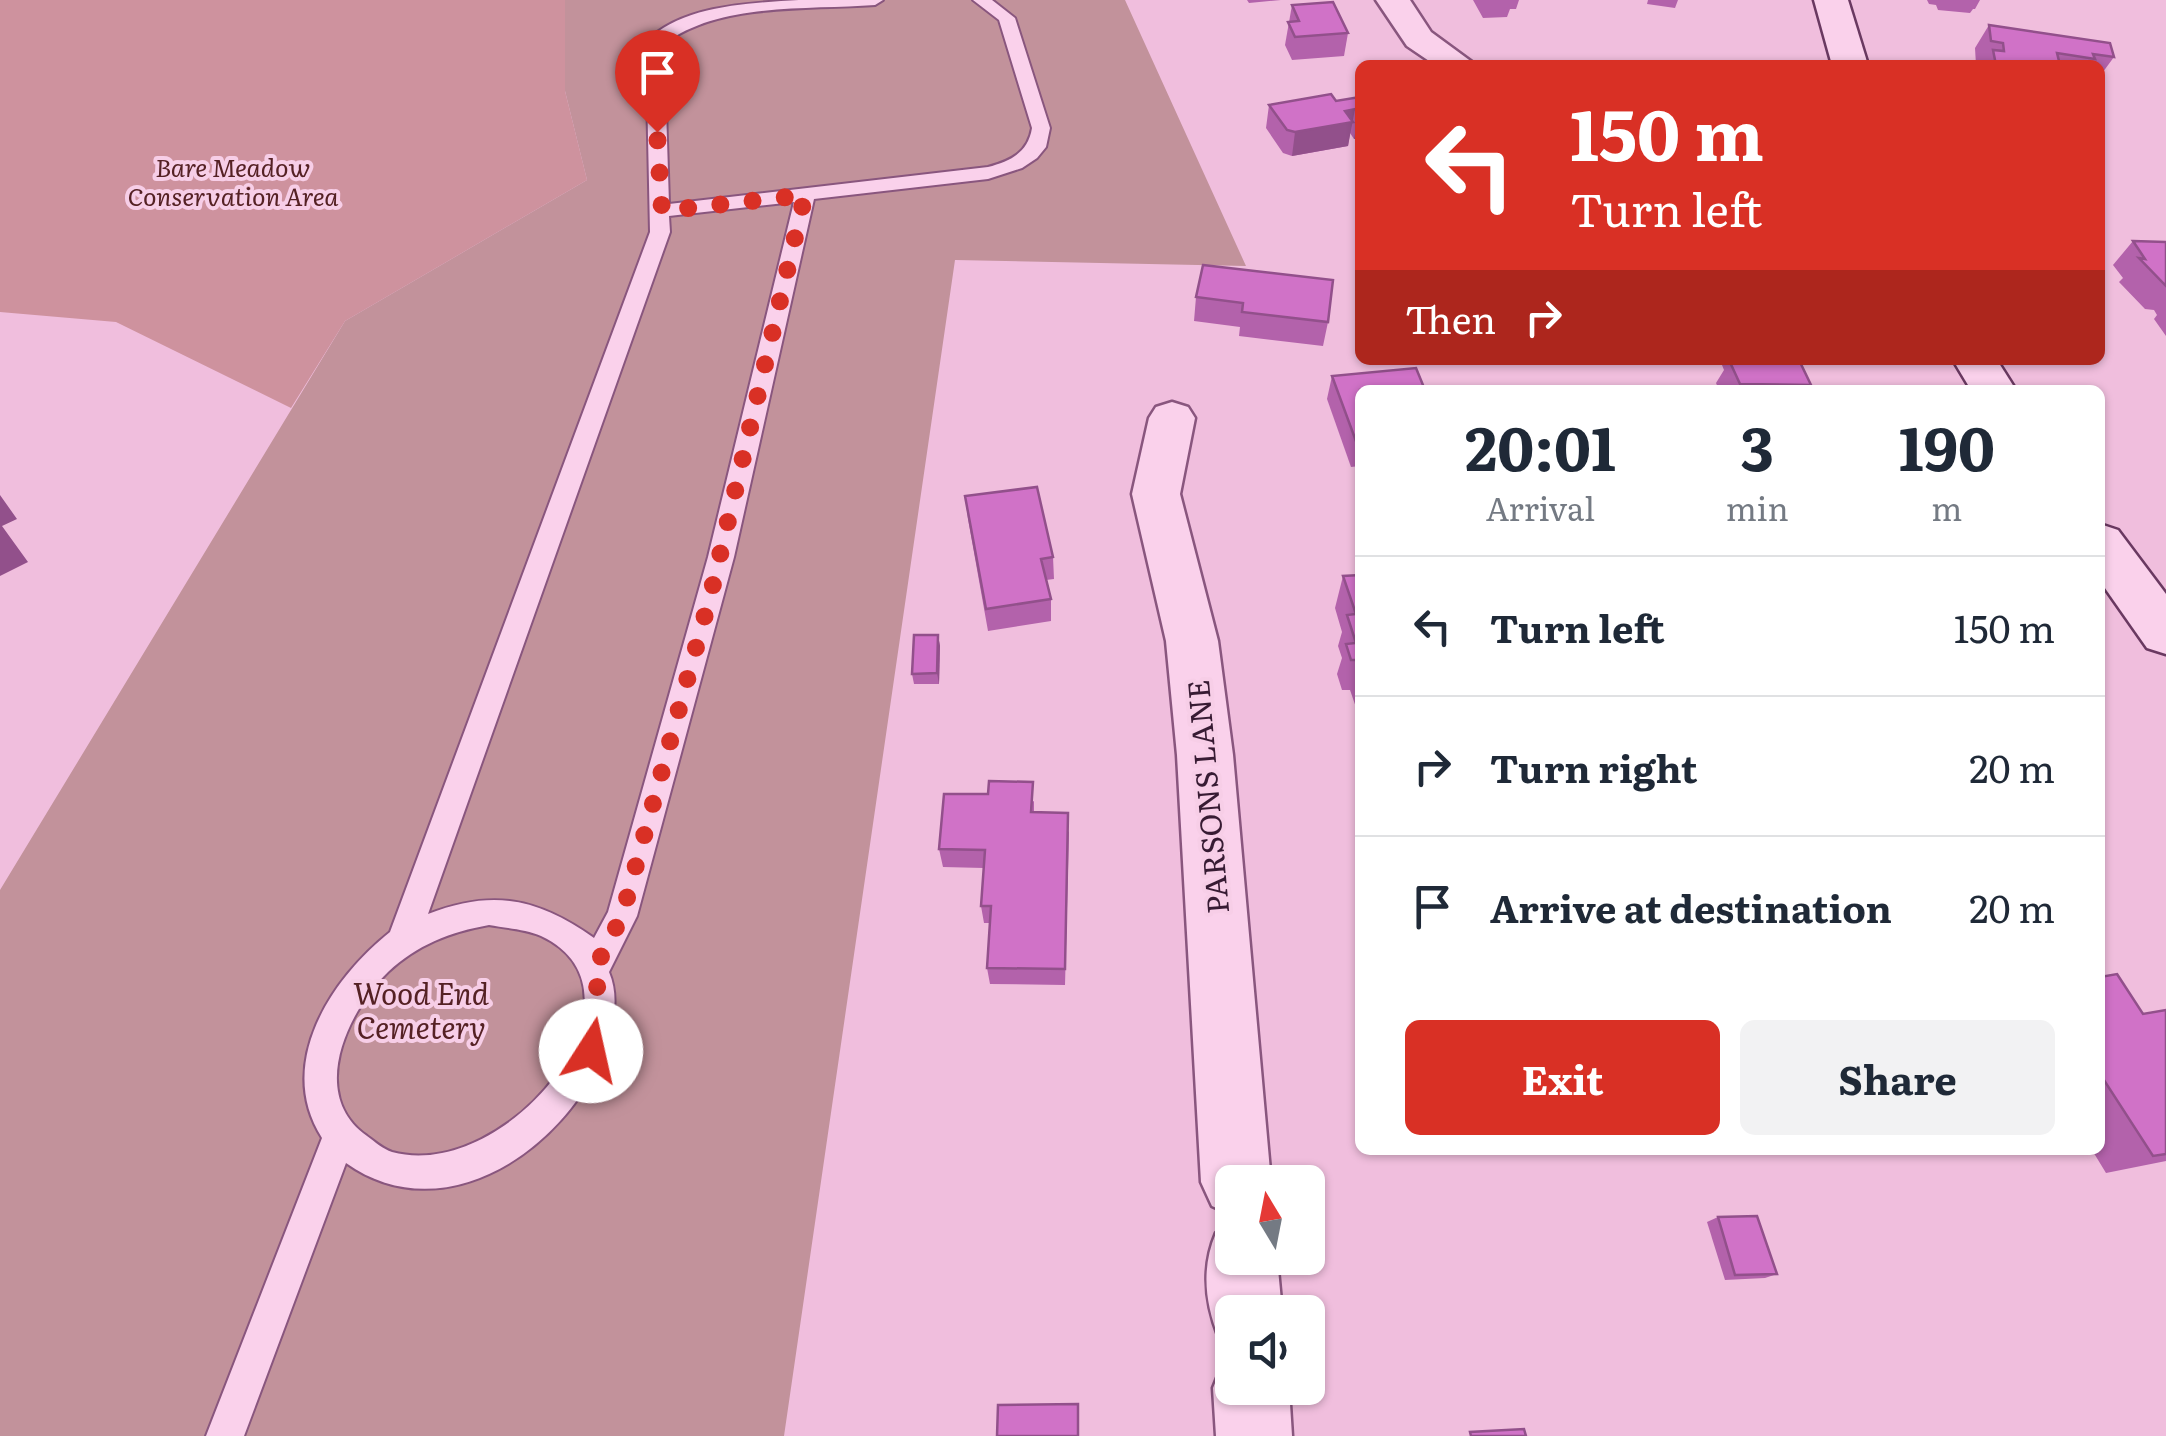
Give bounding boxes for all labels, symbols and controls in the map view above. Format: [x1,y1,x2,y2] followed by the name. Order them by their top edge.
[615,30,700,133] pin
[630,45,685,100] icon: arrive
[1570,79,1764,183] text: 150 m
[1405,100,1535,230] icon: left
[128,148,339,214] park label: Bare Meadow Conservation Area
[1570,174,1762,241] text: Turn left
[1405,289,1496,346] text: Then
[1516,290,1571,345] icon: right
[1465,400,1616,489] text: 20:01
[1740,400,1774,489] text: 3
[1899,400,1995,489] text: 190
[1486,483,1595,531] text: Arrival
[1726,483,1789,531] text: min
[1931,483,1962,531] text: m
[1490,598,1665,655] text: Turn left
[1954,598,2055,655] text: 150 m
[1405,599,1460,654] icon: left
[1174,678,1238,916] street label: PARSONS LANE
[1490,738,1697,795] text: Turn right
[1969,738,2055,795] text: 20 m
[1405,739,1460,794] icon: right
[1490,878,1892,935] text: Arrive at destination
[1969,878,2055,935] text: 20 m
[1405,879,1460,934] icon: arrive
[353,970,490,1048] park label: Wood End Cemetery
[539,999,643,1103] position arrow
[1405,1020,1720,1135] button: Exit
[1740,1020,2055,1135] button: Share
[1215,1165,1325,1275] north arrow
[1215,1165,1325,1405] map controls
[1215,1295,1325,1405] button: sound

